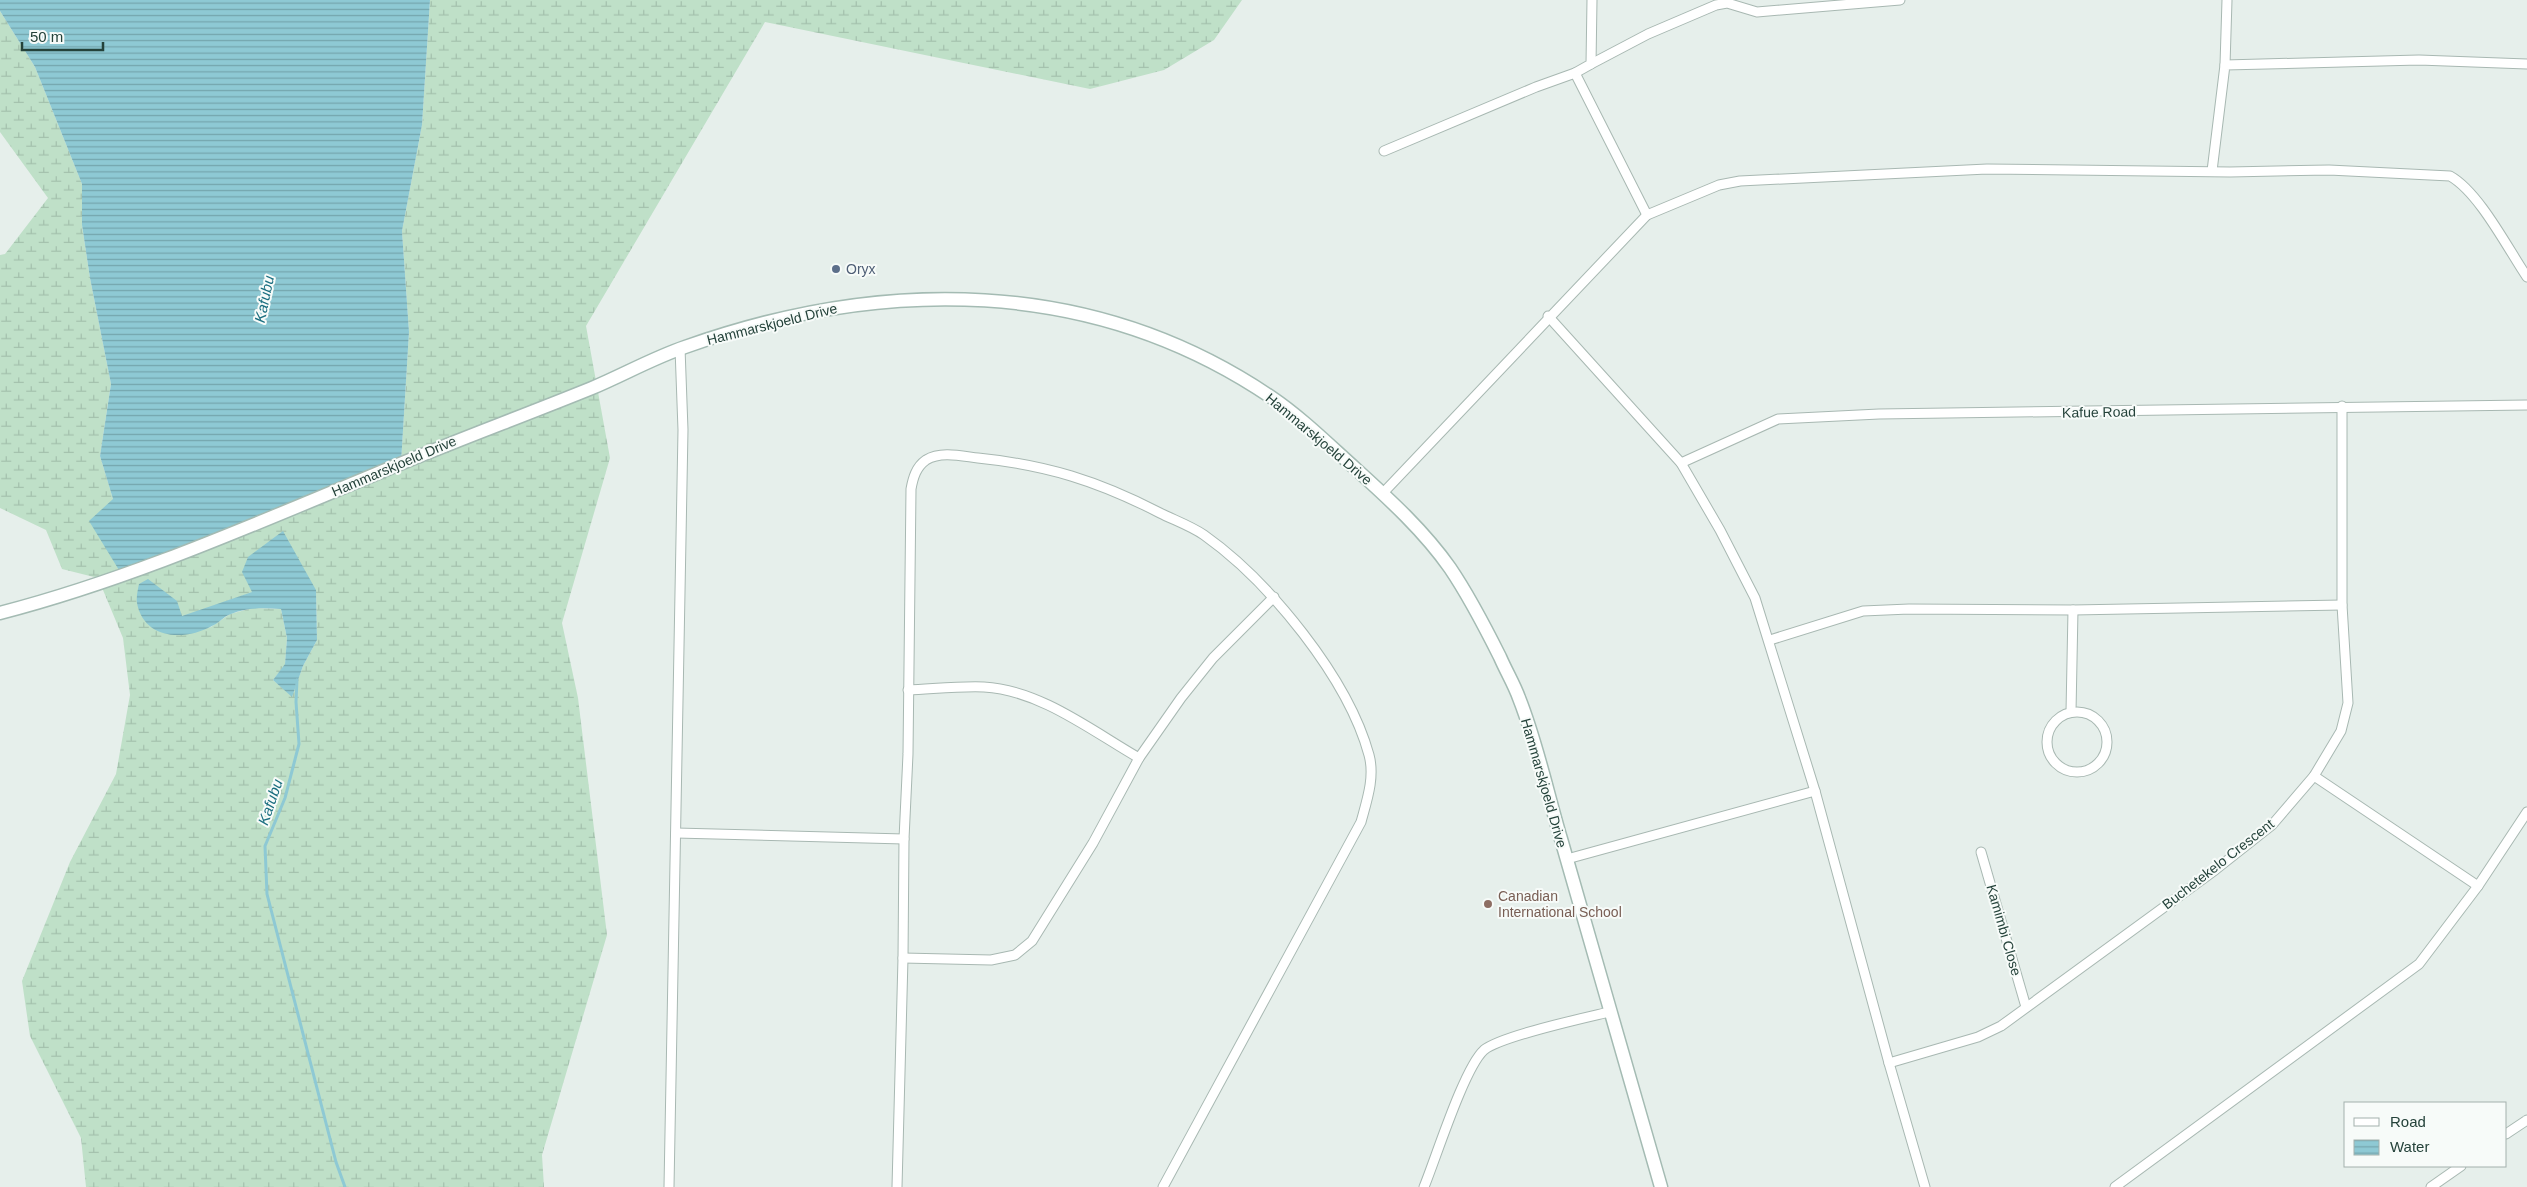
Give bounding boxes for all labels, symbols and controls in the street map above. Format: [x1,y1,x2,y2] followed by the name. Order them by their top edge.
[22,20,104,52] scale bar
[30,28,63,45] text: 50 m
[846,261,876,277] place label: Oryx
[830,263,842,275] marker: Oryx
[251,273,277,324] water label: Kafubu
[705,300,839,348] street label: Hammarskjoeld Drive
[1263,390,1376,488] street label: Hammarskjoeld Drive
[2062,403,2136,421] street label: Kafue Road
[329,432,459,500] street label: Hammarskjoeld Drive
[1518,716,1570,850] street label: Hammarskjoeld Drive
[254,776,286,827] water label: Kafubu
[2159,815,2277,912] street label: Buchetekelo Crescent
[1983,883,2025,978] street label: Kamimbi Close
[1498,888,1622,920] place label: Canadian International School
[1482,898,1494,910] marker: Canadian International School
[2344,1102,2507,1167] legend
[2390,1113,2426,1130] text: Road
[2390,1138,2429,1155] text: Water

